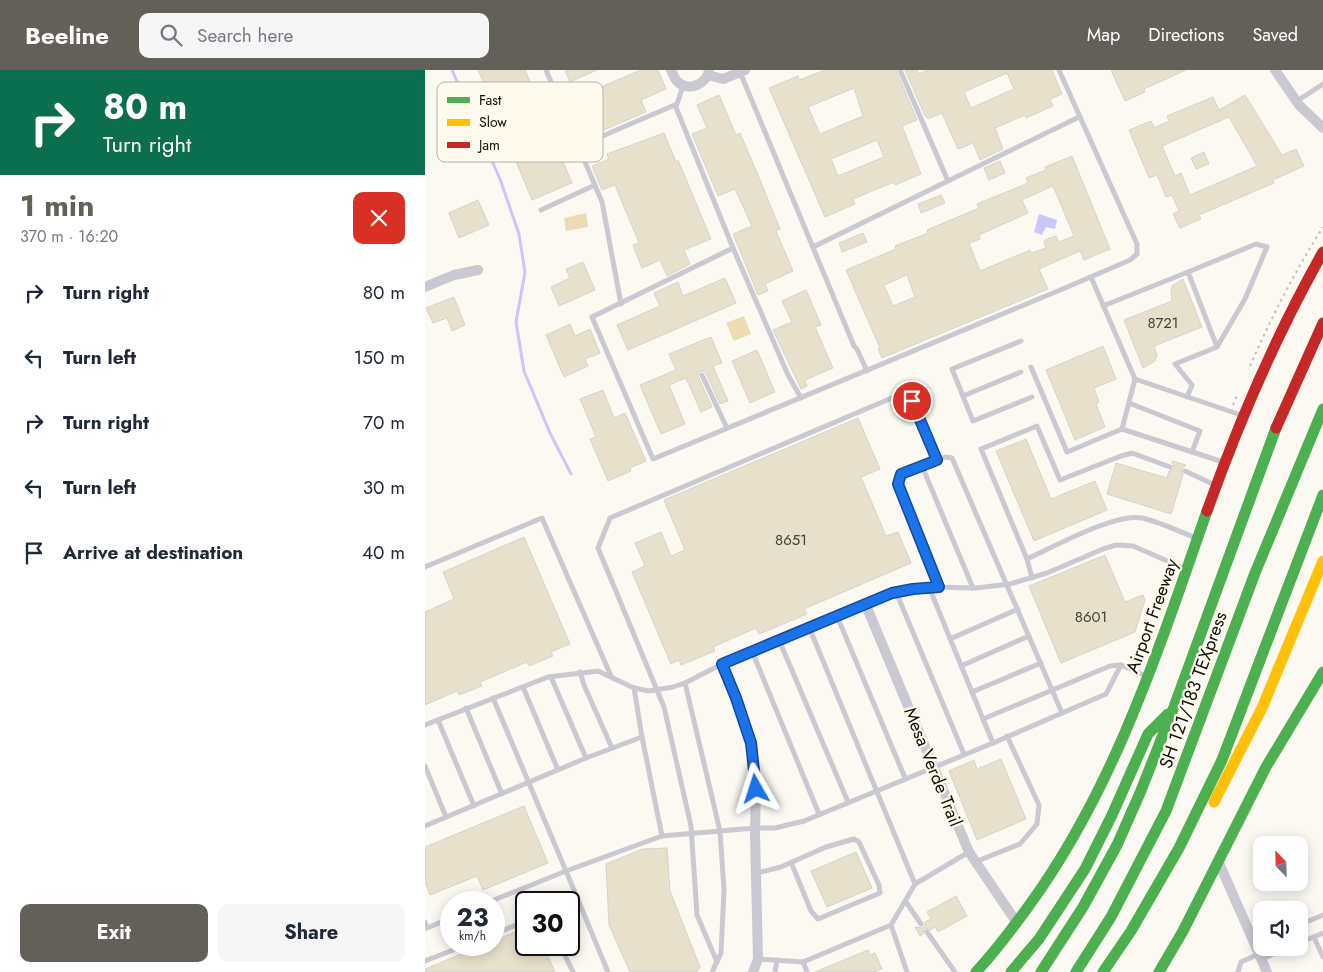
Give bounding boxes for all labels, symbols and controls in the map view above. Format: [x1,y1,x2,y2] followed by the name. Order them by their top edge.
[139,13,489,58] search box
[25,18,109,53] text: Beeline
[157,21,185,49] icon: search
[197,22,293,49] text: Search here
[1087,22,1120,48] text: Map
[1148,22,1224,48] text: Directions
[1252,22,1298,48] text: Saved
[103,82,187,132] text: 80 m
[437,82,603,162] legend
[20,90,85,155] icon: right
[479,90,502,110] text: Fast
[479,112,507,132] text: Slow
[103,128,191,160] text: Turn right
[477,135,500,155] text: Jam
[20,184,94,227] text: 1 min
[353,192,405,244] button: close
[20,225,118,248] text: 370 m · 16:20
[20,279,48,307] icon: right
[63,279,149,306] text: Turn right
[363,279,405,306] text: 80 m
[1147,312,1179,334] house number: 8721
[20,344,48,372] icon: left
[63,344,136,371] text: Turn left
[354,344,405,371] text: 150 m
[891,380,933,422] pin
[898,387,926,415] icon: arrive
[20,409,48,437] icon: right
[63,409,149,436] text: Turn right
[363,409,405,436] text: 70 m
[20,474,48,502] icon: left
[63,474,136,501] text: Turn left
[363,474,405,501] text: 30 m
[775,529,807,551] house number: 8651
[20,539,48,567] icon: arrive
[63,539,243,566] text: Arrive at destination
[362,539,405,566] text: 40 m
[1119,555,1185,677] street label: Airport Freeway
[1075,606,1107,628] house number: 8601
[1153,608,1233,772] street label: SH 121/183 TEXpress
[897,703,969,831] street label: Mesa Verde Trail
[729,762,781,814] position arrow
[1253,836,1307,891] north arrow
[1253,836,1308,956] map controls
[515,891,580,956] speed limit sign: 30
[457,899,488,935] text: 23
[1253,901,1308,956] button: sound
[20,904,208,962] button: Exit
[218,904,405,962] button: Share
[459,927,486,945] text: km/h

